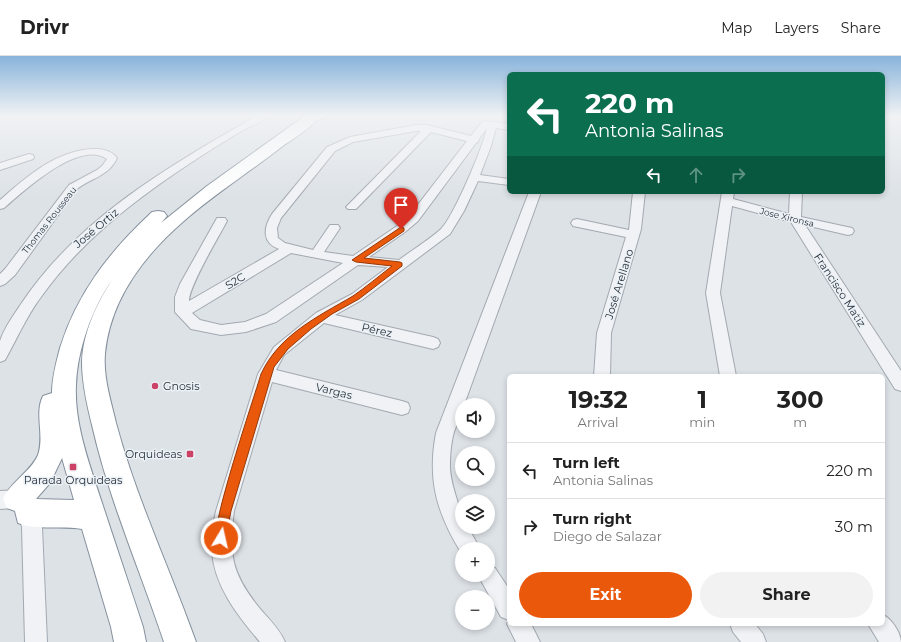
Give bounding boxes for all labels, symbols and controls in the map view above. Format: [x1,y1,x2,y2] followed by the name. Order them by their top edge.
[20,16,69,39] text: Drivr
[721,19,752,37] text: Map
[774,19,819,37] text: Layers
[841,19,881,37] text: Share
[585,86,674,120] text: 220 m
[519,88,571,140] icon: left
[585,120,724,142] text: Antonia Salinas
[643,164,665,186] icon: left
[685,164,707,186] icon: ahead
[727,164,749,186] icon: right
[19,184,79,256] street label: Thomas Rousseau
[384,188,418,229] pin
[390,194,412,216] icon: arrive
[70,205,122,251] street label: José Ortiz
[758,205,815,229] street label: Jose Xironsa
[601,247,636,322] street label: José Arellano
[811,251,869,330] street label: Francisco Matiz
[222,270,248,292] street label: S2C
[360,320,394,340] street label: Pérez
[163,379,200,393] place label: Gnosis
[314,380,354,402] street label: Vargas
[150,381,160,391] marker: Gnosis
[568,385,628,414] text: 19:32
[698,385,707,414] text: 1
[777,385,824,414] text: 300
[455,398,495,630] map controls
[455,398,495,438] button: sound
[578,414,619,430] text: Arrival
[689,414,715,430] text: min
[793,414,807,430] text: m
[455,446,495,486] button: search
[125,447,183,461] place label: Orquideas
[185,449,195,459] marker: Orquideas
[553,453,620,472] text: Turn left
[519,460,541,482] icon: left
[826,461,873,480] text: 220 m
[68,462,78,472] marker: Parada Orquideas
[553,472,653,488] text: Antonia Salinas
[24,473,123,487] place label: Parada Orquideas
[455,494,495,534] button: layers
[553,509,632,528] text: Turn right
[519,516,541,538] icon: right
[200,517,242,559] position arrow
[835,517,873,536] text: 30 m
[553,528,662,544] text: Diego de Salazar
[455,542,495,582] button: +
[519,572,692,618] button: Exit
[700,572,873,618] button: Share
[455,590,495,630] button: −

